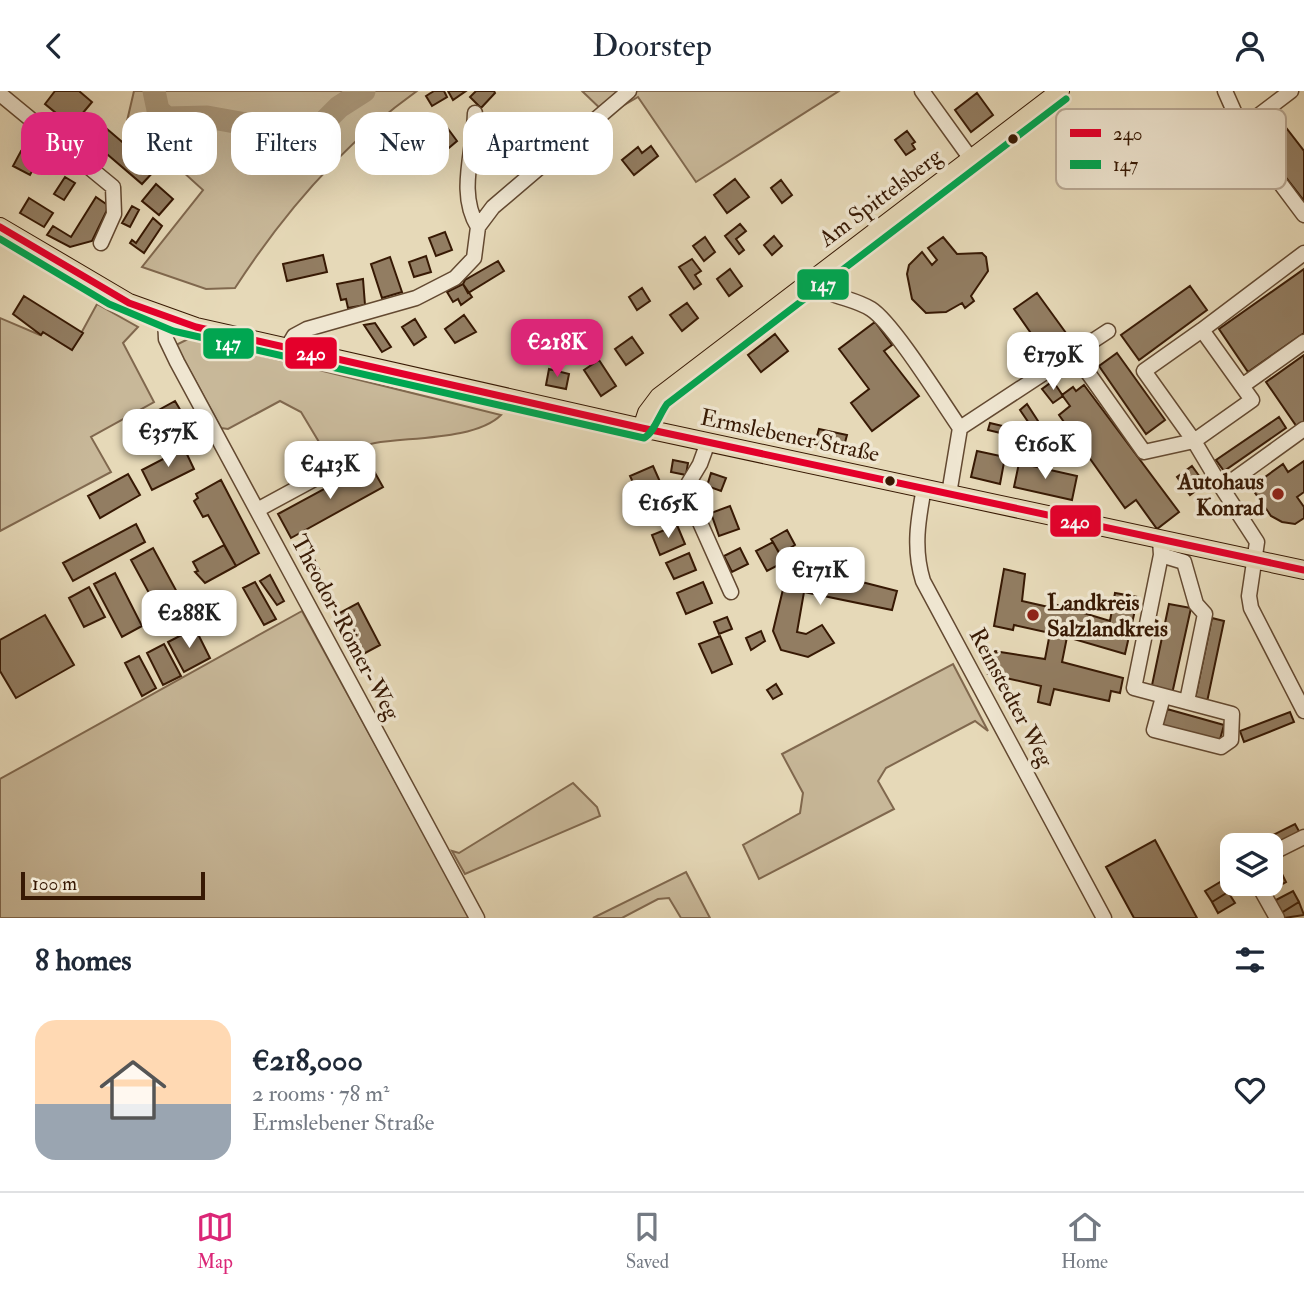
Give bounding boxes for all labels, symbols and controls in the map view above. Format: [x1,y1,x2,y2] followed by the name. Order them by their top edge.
[592,26,712,66] text: Doorstep
[35,27,73,65] icon: back
[1231,27,1269,65] icon: person
[1056,109,1286,189] legend
[21,112,108,175] chip: Buy
[122,112,217,175] chip: Rent
[231,112,341,175] chip: Filters
[355,112,449,175] chip: New
[463,112,613,175] chip: Apartment
[1113,122,1143,146] text: 240
[1006,132,1020,146] unlabelled marker
[812,141,949,254] street label: Am Spittelsberg
[1113,153,1139,177] text: 147
[796,268,850,301] line badge: 147
[810,273,836,297] text: 147
[508,320,606,379] pin: €218K
[202,327,255,360] line badge: 147
[527,327,587,356] text: €218K
[215,332,241,356] text: 147
[1004,333,1102,392] pin: €179K
[284,336,338,370] line badge: 240
[1023,340,1083,369] text: €179K
[296,342,326,366] text: 240
[698,402,882,469] street label: Ermslebener Straße
[119,409,217,469] pin: €357K
[138,417,198,446] text: €357K
[996,421,1094,481] pin: €160K
[1014,429,1076,458] text: €160K
[281,441,379,501] pin: €413K
[301,449,359,478] text: €413K
[1177,467,1265,522] place label: Autohaus Konrad
[883,474,897,488] unlabelled marker
[619,481,717,540] pin: €165K
[1270,486,1286,502] marker: Autohaus Konrad
[638,488,698,517] text: €165K
[1049,504,1102,538] line badge: 240
[1060,510,1090,534] text: 240
[284,530,407,725] street label: Theodor-Römer-Weg
[771,547,869,607] pin: €171K
[792,555,848,584] text: €171K
[1047,588,1168,643] place label: Landkreis Salzlandkreis
[140,591,238,650] pin: €288K
[158,598,220,627] text: €288K
[1025,607,1041,623] marker: Landkreis Salzlandkreis
[963,623,1061,772] street label: Reinstedter Weg
[1220,833,1283,896] map controls
[1220,833,1283,896] button: layers
[21,869,205,901] scale bar
[32,872,77,896] text: 100 m
[1231,941,1269,979] icon: filters
[35,942,132,979] text: 8 homes
[252,1042,363,1079] text: €218,000
[91,1048,175,1132] icon: home
[1231,1071,1269,1109] icon: heart
[252,1079,390,1108] text: 2 rooms · 78 m²
[252,1108,434,1137] text: Ermslebener Straße
[196,1208,234,1274] tab: Map
[626,1208,669,1274] tab: Saved
[1061,1208,1108,1274] tab: Home

